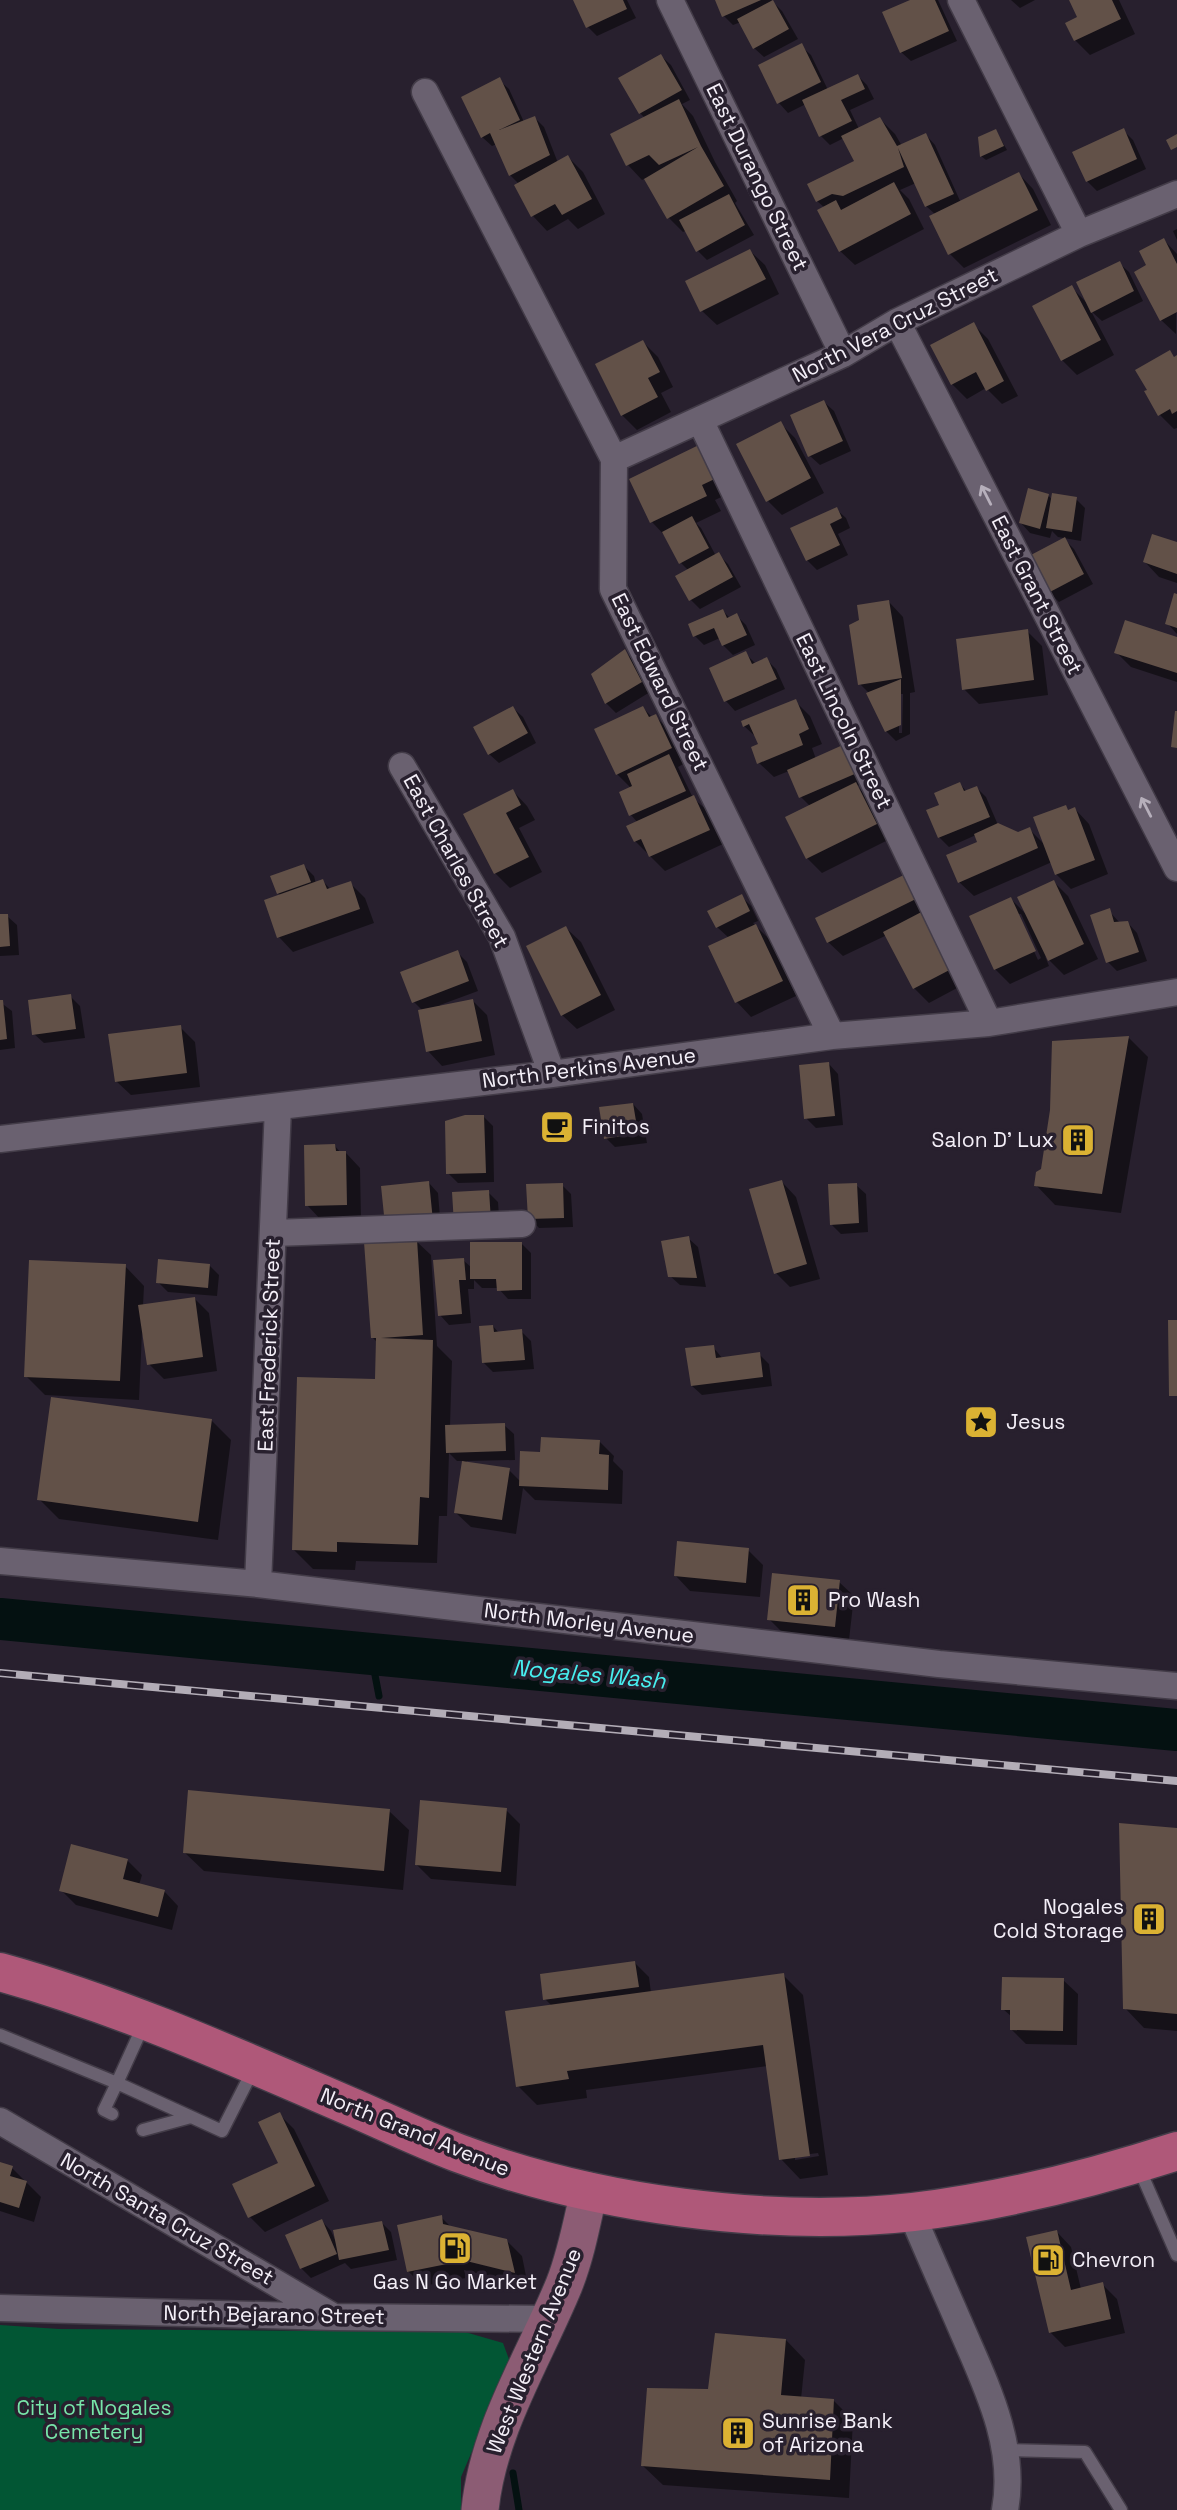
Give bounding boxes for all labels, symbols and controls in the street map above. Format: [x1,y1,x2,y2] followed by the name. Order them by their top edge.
[700,79,815,275] street label: East Durango Street
[788,261,1002,388] street label: North Vera Cruz Street
[979,486,993,506] one-way arrow
[986,511,1089,679] street label: East Grant Street
[606,588,715,775] street label: East Edward Street
[790,628,899,813] street label: East Lincoln Street
[398,769,515,952] street label: East Charles Street
[1138,797,1152,818] one-way arrow
[481,1041,697,1094] street label: North Perkins Avenue
[538,1108,576,1146] cafe icon: Finitos
[582,1113,650,1140] place label: Finitos
[1059,1121,1097,1159] building icon: Salon D' Lux
[932,1126,1054,1153] place label: Salon D' Lux
[251,1238,286,1452] street label: East Frederick Street
[962,1403,1000,1441] place icon: Jesus
[1006,1408,1065,1435] place label: Jesus
[784,1581,822,1619] building icon: Pro Wash
[828,1586,920,1613] place label: Pro Wash
[482,1596,696,1649] street label: North Morley Avenue
[511,1652,668,1696] water label: Nogales Wash
[993,1893,1124,1944] place label: Nogales Cold Storage
[1130,1900,1168,1938] building icon: Nogales Cold Storage
[317,2081,514,2182] street label: North Grand Avenue
[56,2146,279,2291] street label: North Santa Cruz Street
[436,2229,474,2267] fuel station icon: Gas N Go Market
[1029,2241,1067,2279] fuel station icon: Chevron
[480,2244,587,2458] street label: West Western Avenue
[1072,2246,1155,2273] place label: Chevron
[373,2268,537,2295] place label: Gas N Go Market
[163,2299,385,2330] street label: North Bejarano Street
[17,2394,171,2445] park label: City of Nogales Cemetery
[762,2407,893,2458] place label: Sunrise Bank of Arizona
[719,2414,757,2452] building icon: Sunrise Bank of Arizona

